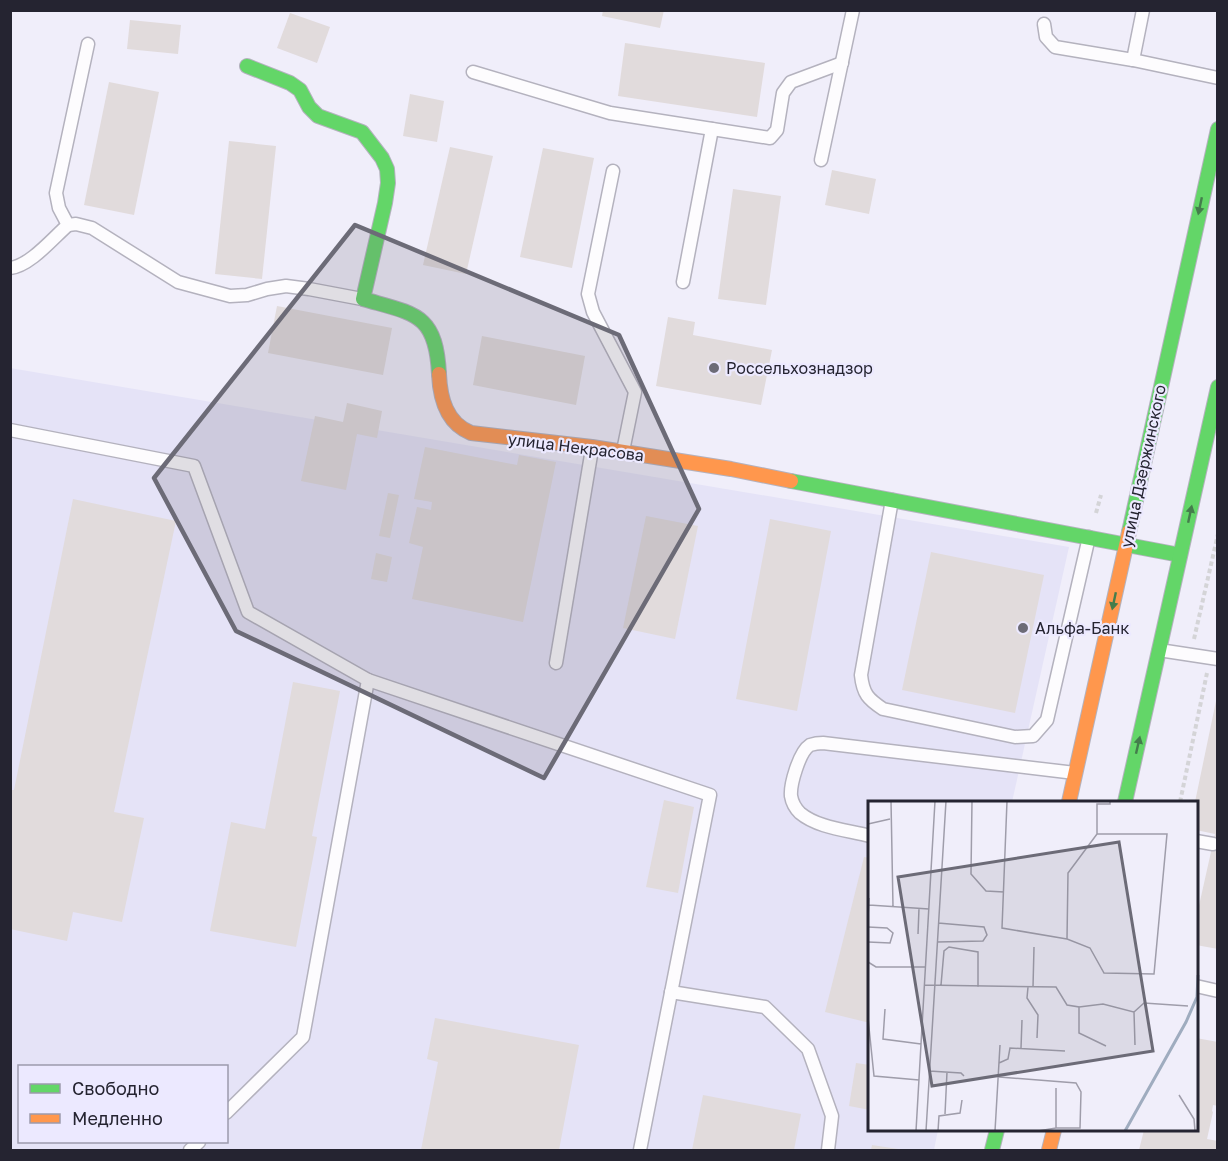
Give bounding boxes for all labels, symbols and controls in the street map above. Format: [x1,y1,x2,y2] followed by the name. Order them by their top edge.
[1195,197,1205,216] one-way arrow
[726,358,873,378] place label: Россельхознадзор
[707,361,721,375] marker: Россельхознадзор
[1116,383,1170,549] street label: улица Дзержинского
[507,429,645,465] street label: улица Некрасова
[1185,505,1195,523] one-way arrow
[1109,591,1118,610] one-way arrow
[1035,618,1130,638] place label: Альфа-Банк
[1016,621,1030,635] marker: Альфа-Банк
[1133,736,1143,755] one-way arrow
[868,801,1198,1131] inset map
[18,1065,228,1143] legend
[72,1077,159,1099] text: Свободно
[72,1107,163,1129] text: Медленно

